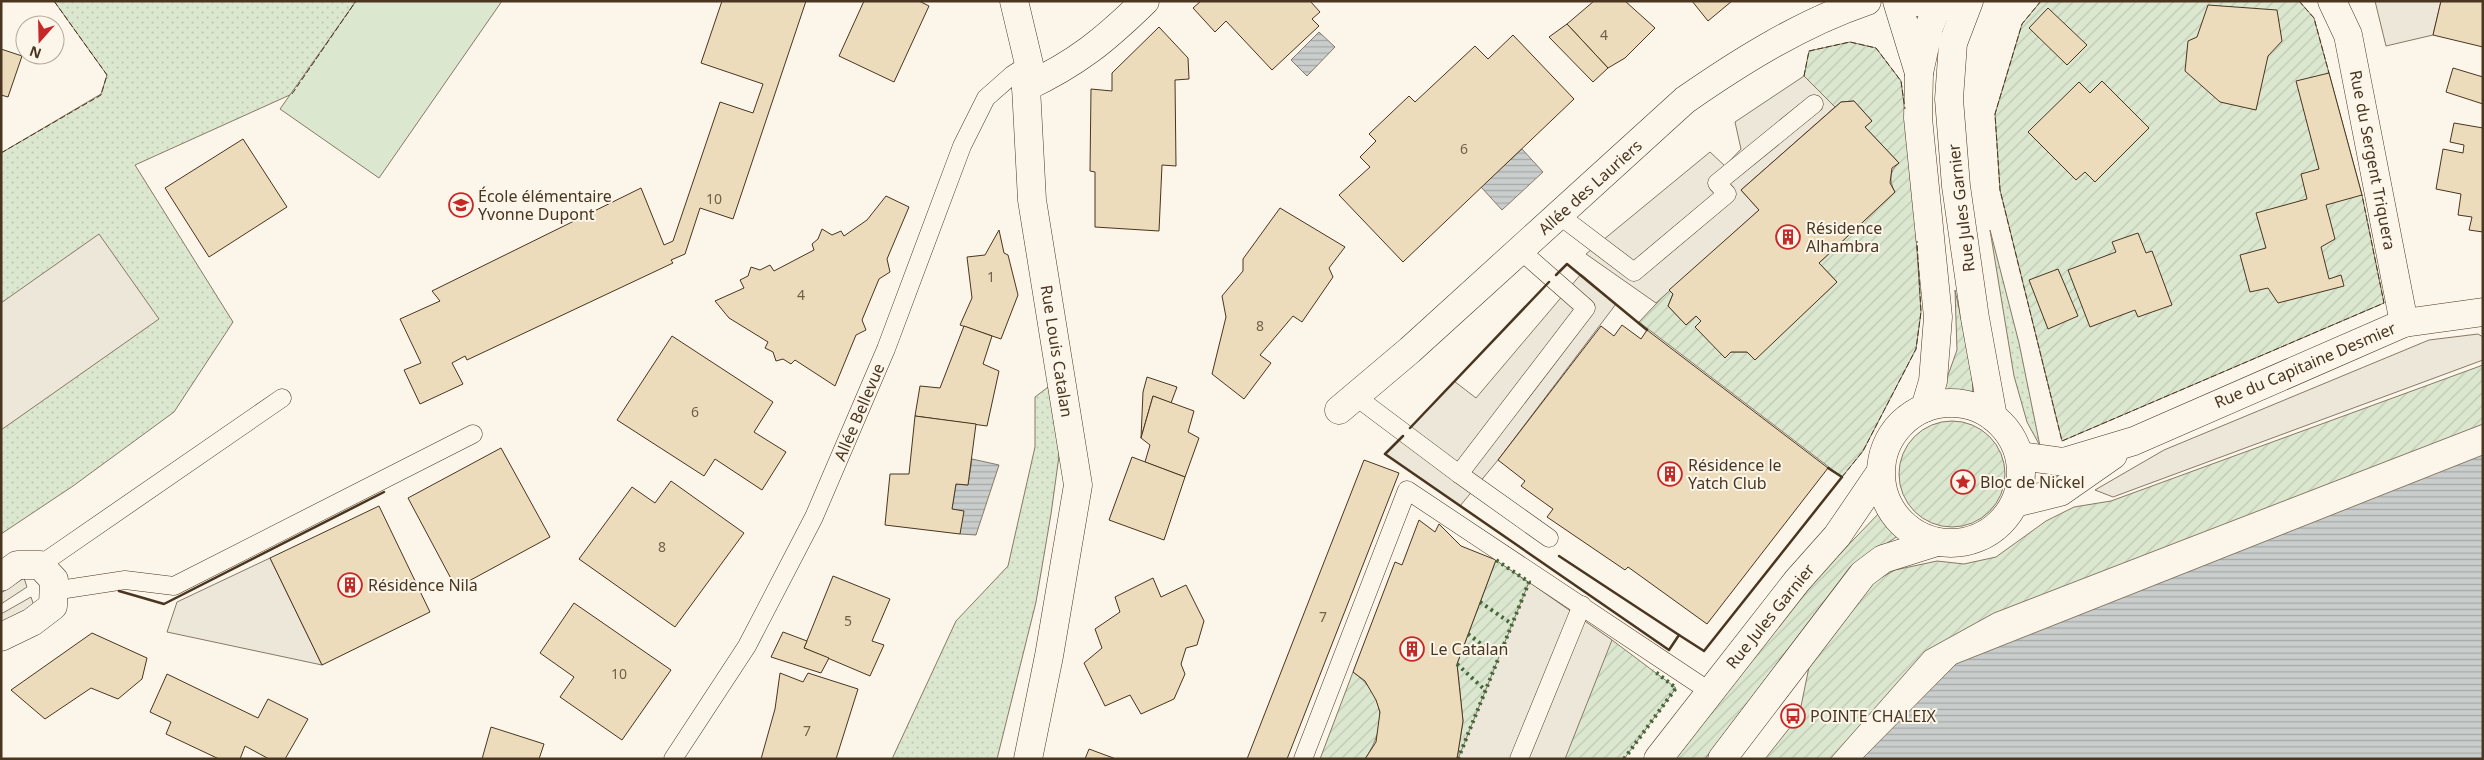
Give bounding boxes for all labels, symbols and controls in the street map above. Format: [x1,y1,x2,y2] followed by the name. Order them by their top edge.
[15,15,65,65] north arrow
[1600,25,1608,44] house number: 4
[27,42,44,64] text: N
[2345,68,2401,252] street label: Rue du Sergent Triquera
[1533,134,1647,240] street label: Allée des Lauriers
[1460,139,1468,158] house number: 6
[1942,142,1980,273] street label: Rue Jules Garnier
[478,185,612,225] place label: École élémentaire Yvonne Dupont
[706,189,722,208] house number: 10
[448,192,474,218] school or university icon: École élémentaire Yvonne Dupont
[1806,217,1882,257] place label: Résidence Alhambra
[1775,224,1801,250] building icon: Résidence Alhambra
[987,267,995,286] house number: 1
[1036,283,1078,419] street label: Rue Louis Catalan
[797,285,805,304] house number: 4
[1256,316,1264,335] house number: 8
[2211,317,2399,413] street label: Rue du Capitaine Desmier
[829,360,889,464] street label: Allée Bellevue
[691,402,699,421] house number: 6
[1688,454,1782,494] place label: Résidence le Yatch Club
[1657,461,1683,487] building icon: Résidence le Yatch Club
[1950,469,1976,495] place icon: Bloc de Nickel
[1980,471,2085,493] place label: Bloc de Nickel
[658,537,666,556] house number: 8
[1721,559,1819,673] street label: Rue Jules Garnier
[337,572,363,598] building icon: Résidence Nila
[368,574,478,596] place label: Résidence Nila
[1319,607,1327,626] house number: 7
[844,611,852,630] house number: 5
[1399,636,1425,662] building icon: Le Catalan
[1430,638,1508,660] place label: Le Catalan
[611,664,627,683] house number: 10
[1780,703,1806,729] bus stop icon: POINTE CHALEIX
[1810,705,1937,727] place label: POINTE CHALEIX
[803,721,811,740] house number: 7

